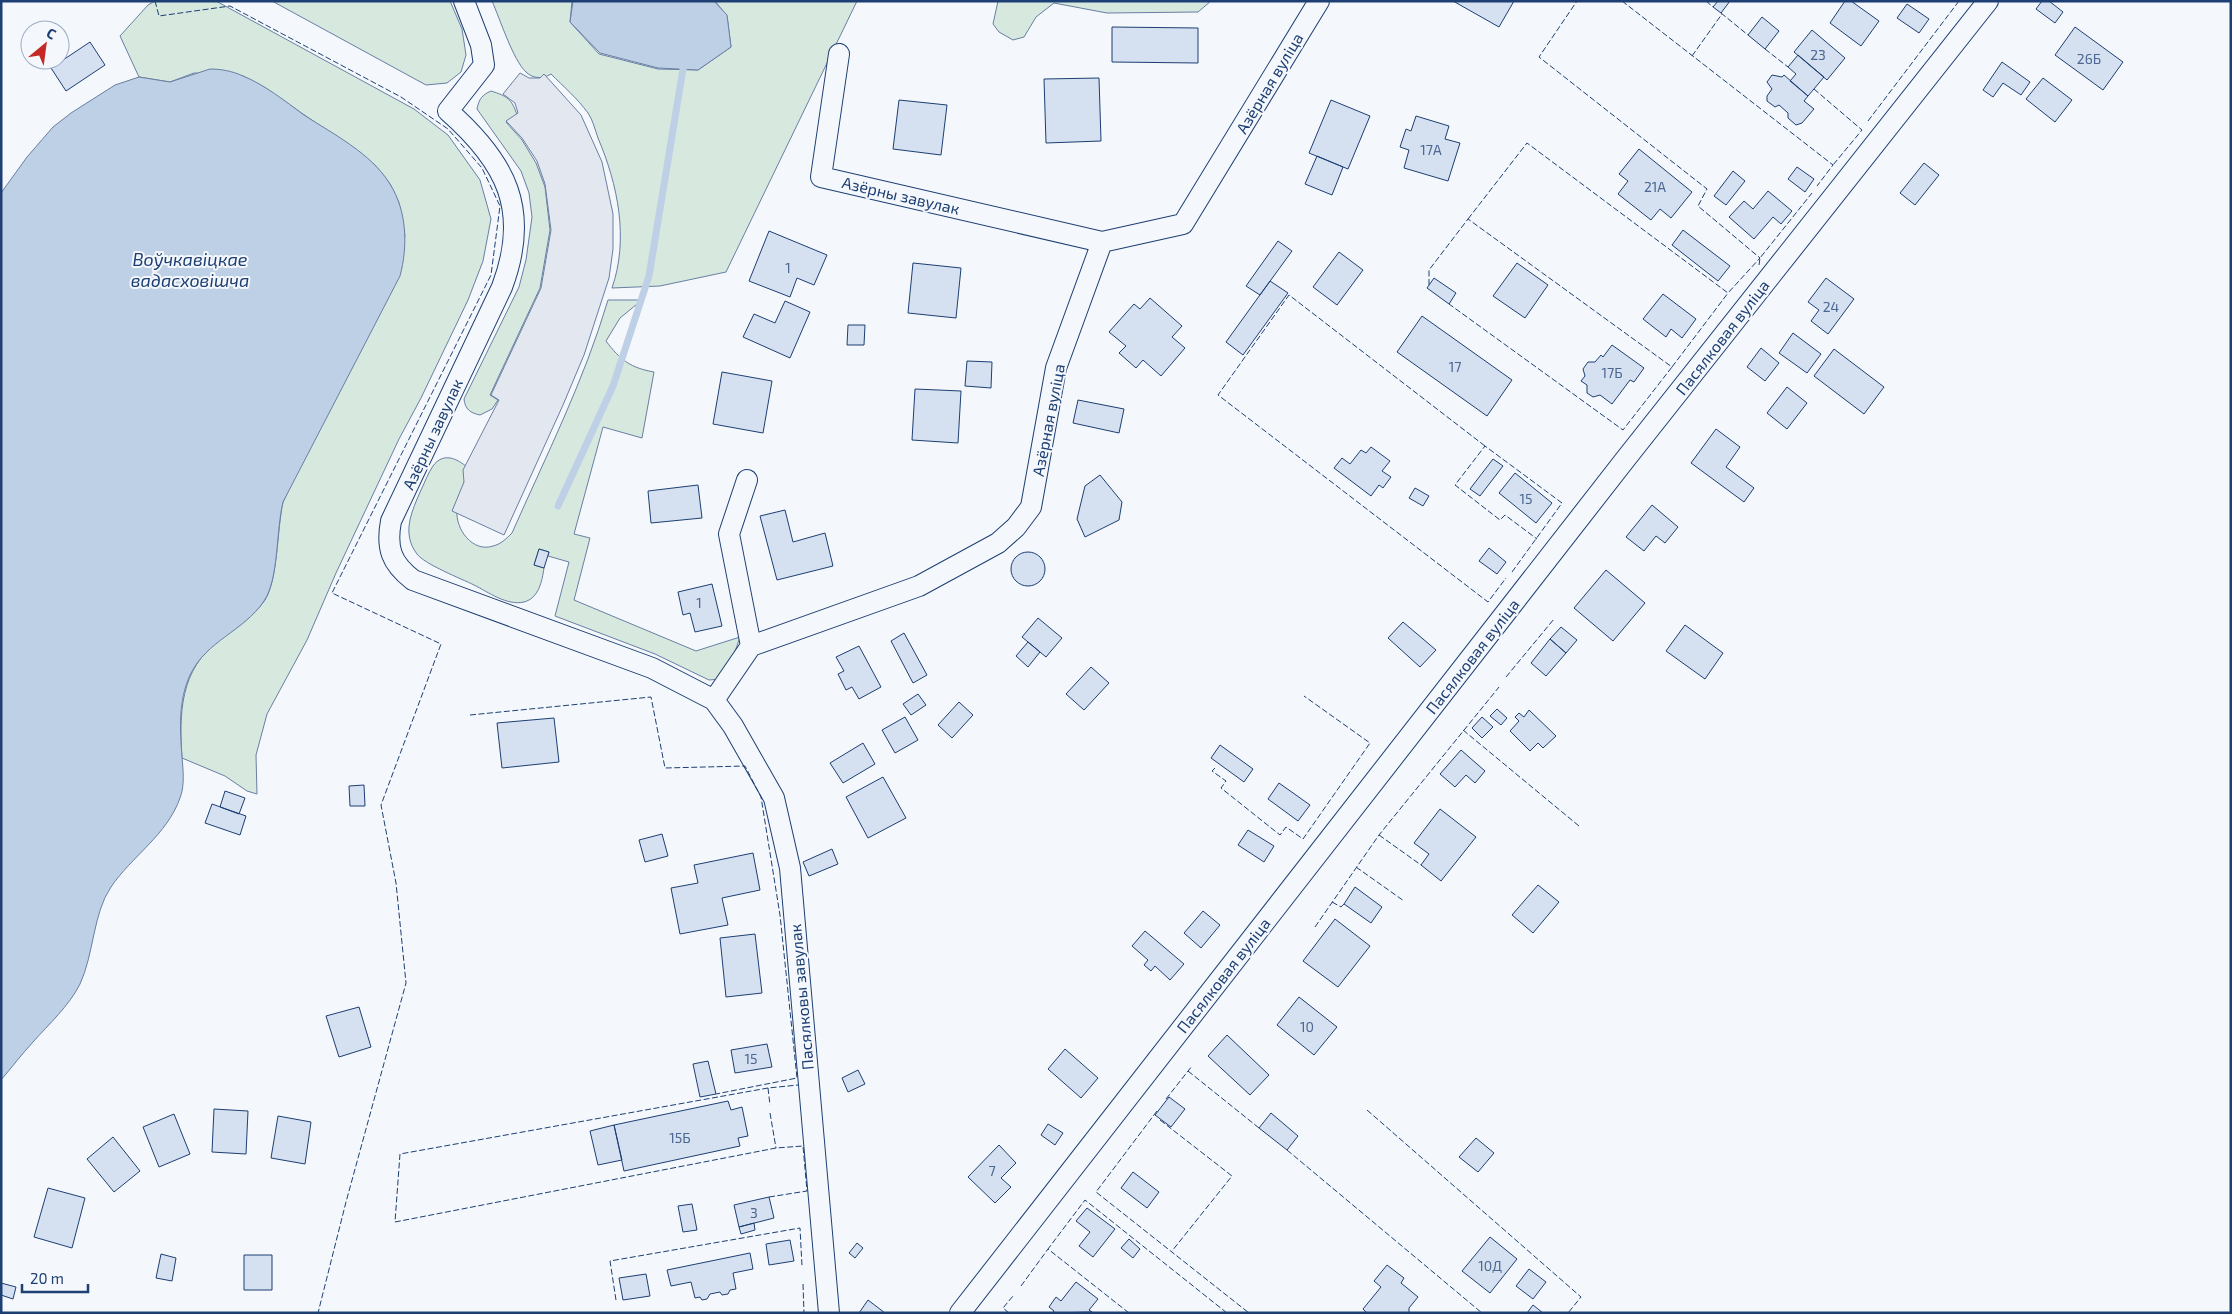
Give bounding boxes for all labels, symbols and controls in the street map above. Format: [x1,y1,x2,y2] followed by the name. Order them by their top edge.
[20,20,70,70] north arrow
[44,24,59,43] text: С
[1231,29,1307,137] street label: Азёрная вуліца
[1810,46,1826,63] house number: 23
[2077,50,2101,67] house number: 26Б
[1420,141,1442,158] house number: 17А
[840,172,962,219] street label: Азёрны завулак
[1644,178,1666,195] house number: 21А
[131,248,249,291] water label: Воўчкавіцкае вадасховішча
[785,259,791,276] house number: 1
[1671,276,1774,399] street label: Пасялковая вуліца
[1823,298,1839,315] house number: 24
[1449,358,1461,375] house number: 17
[1028,362,1069,478] street label: Азёрная вуліца
[1601,364,1623,381] house number: 17Б
[398,375,467,493] street label: Азёрны завулак
[1519,490,1533,507] house number: 15
[696,594,702,611] house number: 1
[1421,595,1524,718] street label: Пасялковая вуліца
[1172,914,1275,1037] street label: Пасялковая вуліца
[785,923,818,1071] street label: Пасялковы завулак
[1300,1018,1314,1035] house number: 10
[744,1050,758,1067] house number: 15
[669,1129,691,1146] house number: 15Б
[988,1162,996,1179] house number: 7
[750,1204,758,1221] house number: 3
[1478,1257,1502,1274] house number: 10Д
[22,1262,89,1294] scale bar
[30,1269,64,1287] text: 20 m

